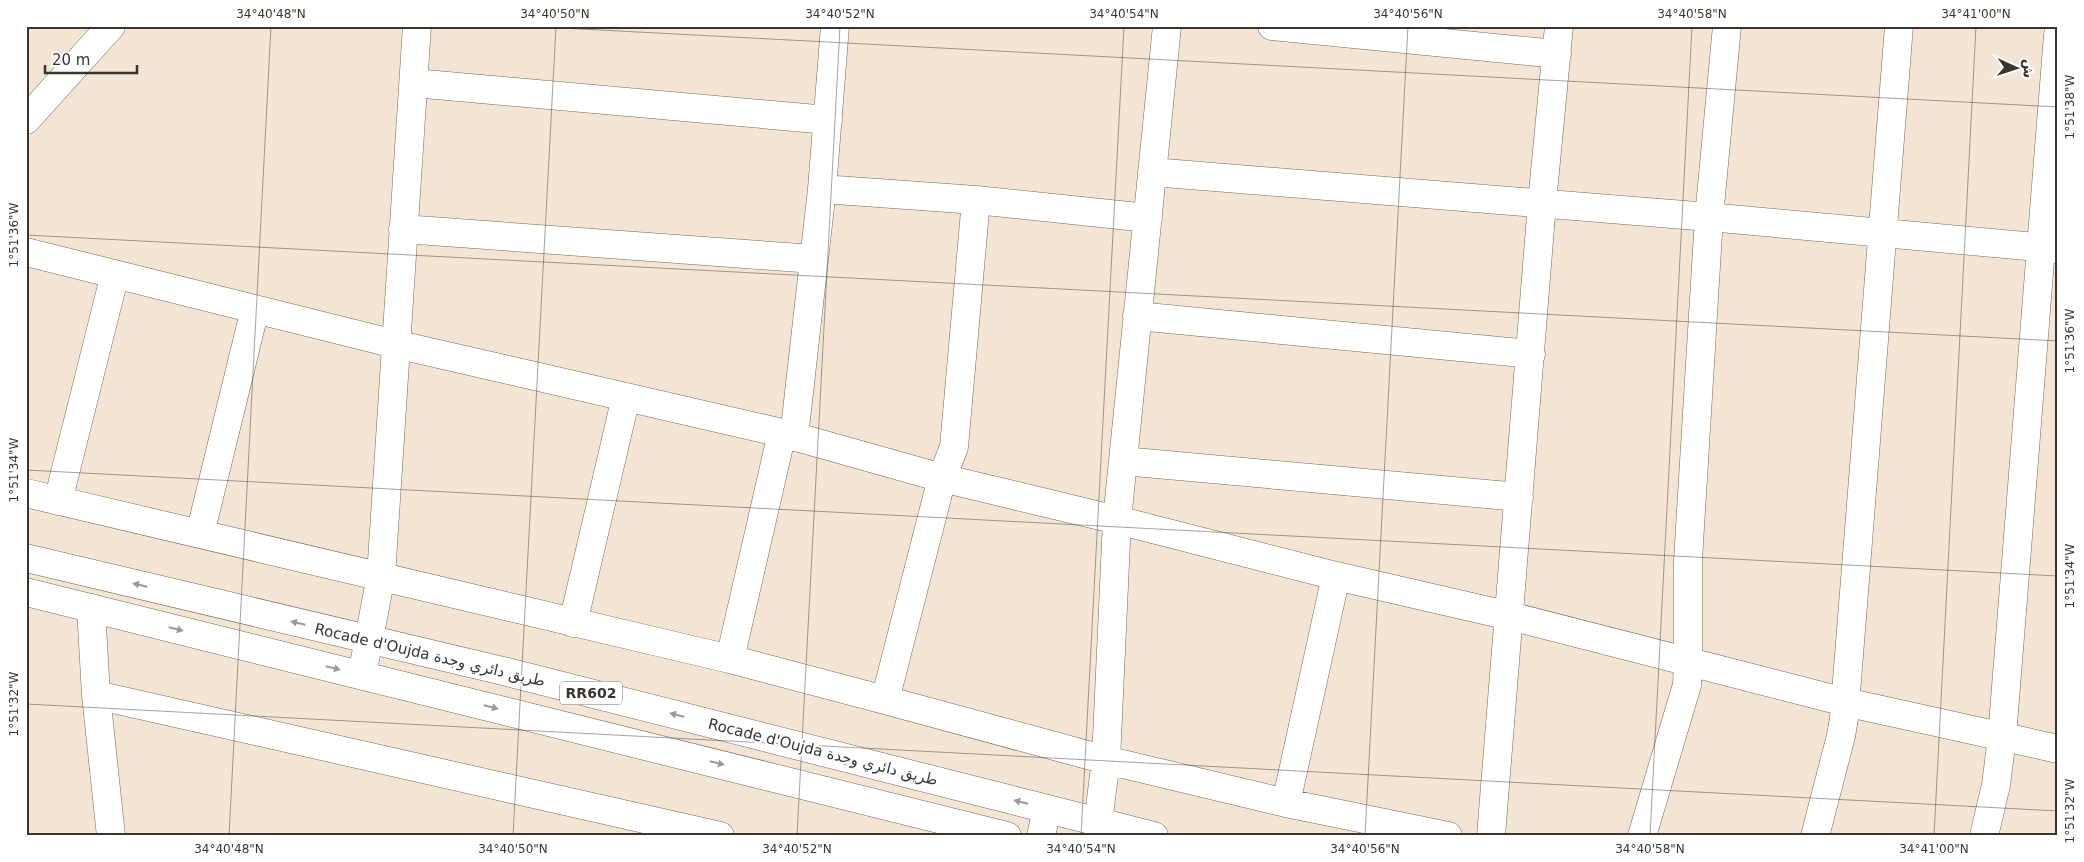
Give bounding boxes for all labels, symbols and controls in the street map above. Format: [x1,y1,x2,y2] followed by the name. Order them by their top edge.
[236,7,306,21] text: 34°40'48"N
[520,7,590,21] text: 34°40'50"N
[805,7,875,21] text: 34°40'52"N
[1089,7,1159,21] text: 34°40'54"N
[1373,7,1443,21] text: 34°40'56"N
[1657,7,1727,21] text: 34°40'58"N
[1941,7,2011,21] text: 34°41'00"N
[45,42,138,74] scale bar
[1992,42,2042,92] north arrow
[52,51,90,69] text: 20 m
[2020,59,2037,79] text: ش
[2063,74,2077,139] text: 1°51'38"W
[7,202,21,267] text: 1°51'36"W
[2063,308,2077,373] text: 1°51'36"W
[7,437,21,502] text: 1°51'34"W
[2063,543,2077,608] text: 1°51'34"W
[133,581,148,589] one-way arrow
[291,619,306,627] one-way arrow
[313,620,547,691] street label: Rocade d'Oujda طريق دائري وجدة
[168,625,183,633] one-way arrow
[326,664,341,672] one-way arrow
[7,671,21,736] text: 1°51'32"W
[560,681,622,704] road number: RR602
[484,703,499,711] one-way arrow
[670,711,685,719] one-way arrow
[706,715,940,790] street label: Rocade d'Oujda طريق دائري وجدة
[709,759,724,767] one-way arrow
[2063,778,2077,843] text: 1°51'32"W
[1014,798,1029,806] one-way arrow
[194,842,264,856] text: 34°40'48"N
[478,842,548,856] text: 34°40'50"N
[762,842,832,856] text: 34°40'52"N
[1046,842,1116,856] text: 34°40'54"N
[1330,842,1400,856] text: 34°40'56"N
[1615,842,1685,856] text: 34°40'58"N
[1899,842,1969,856] text: 34°41'00"N

